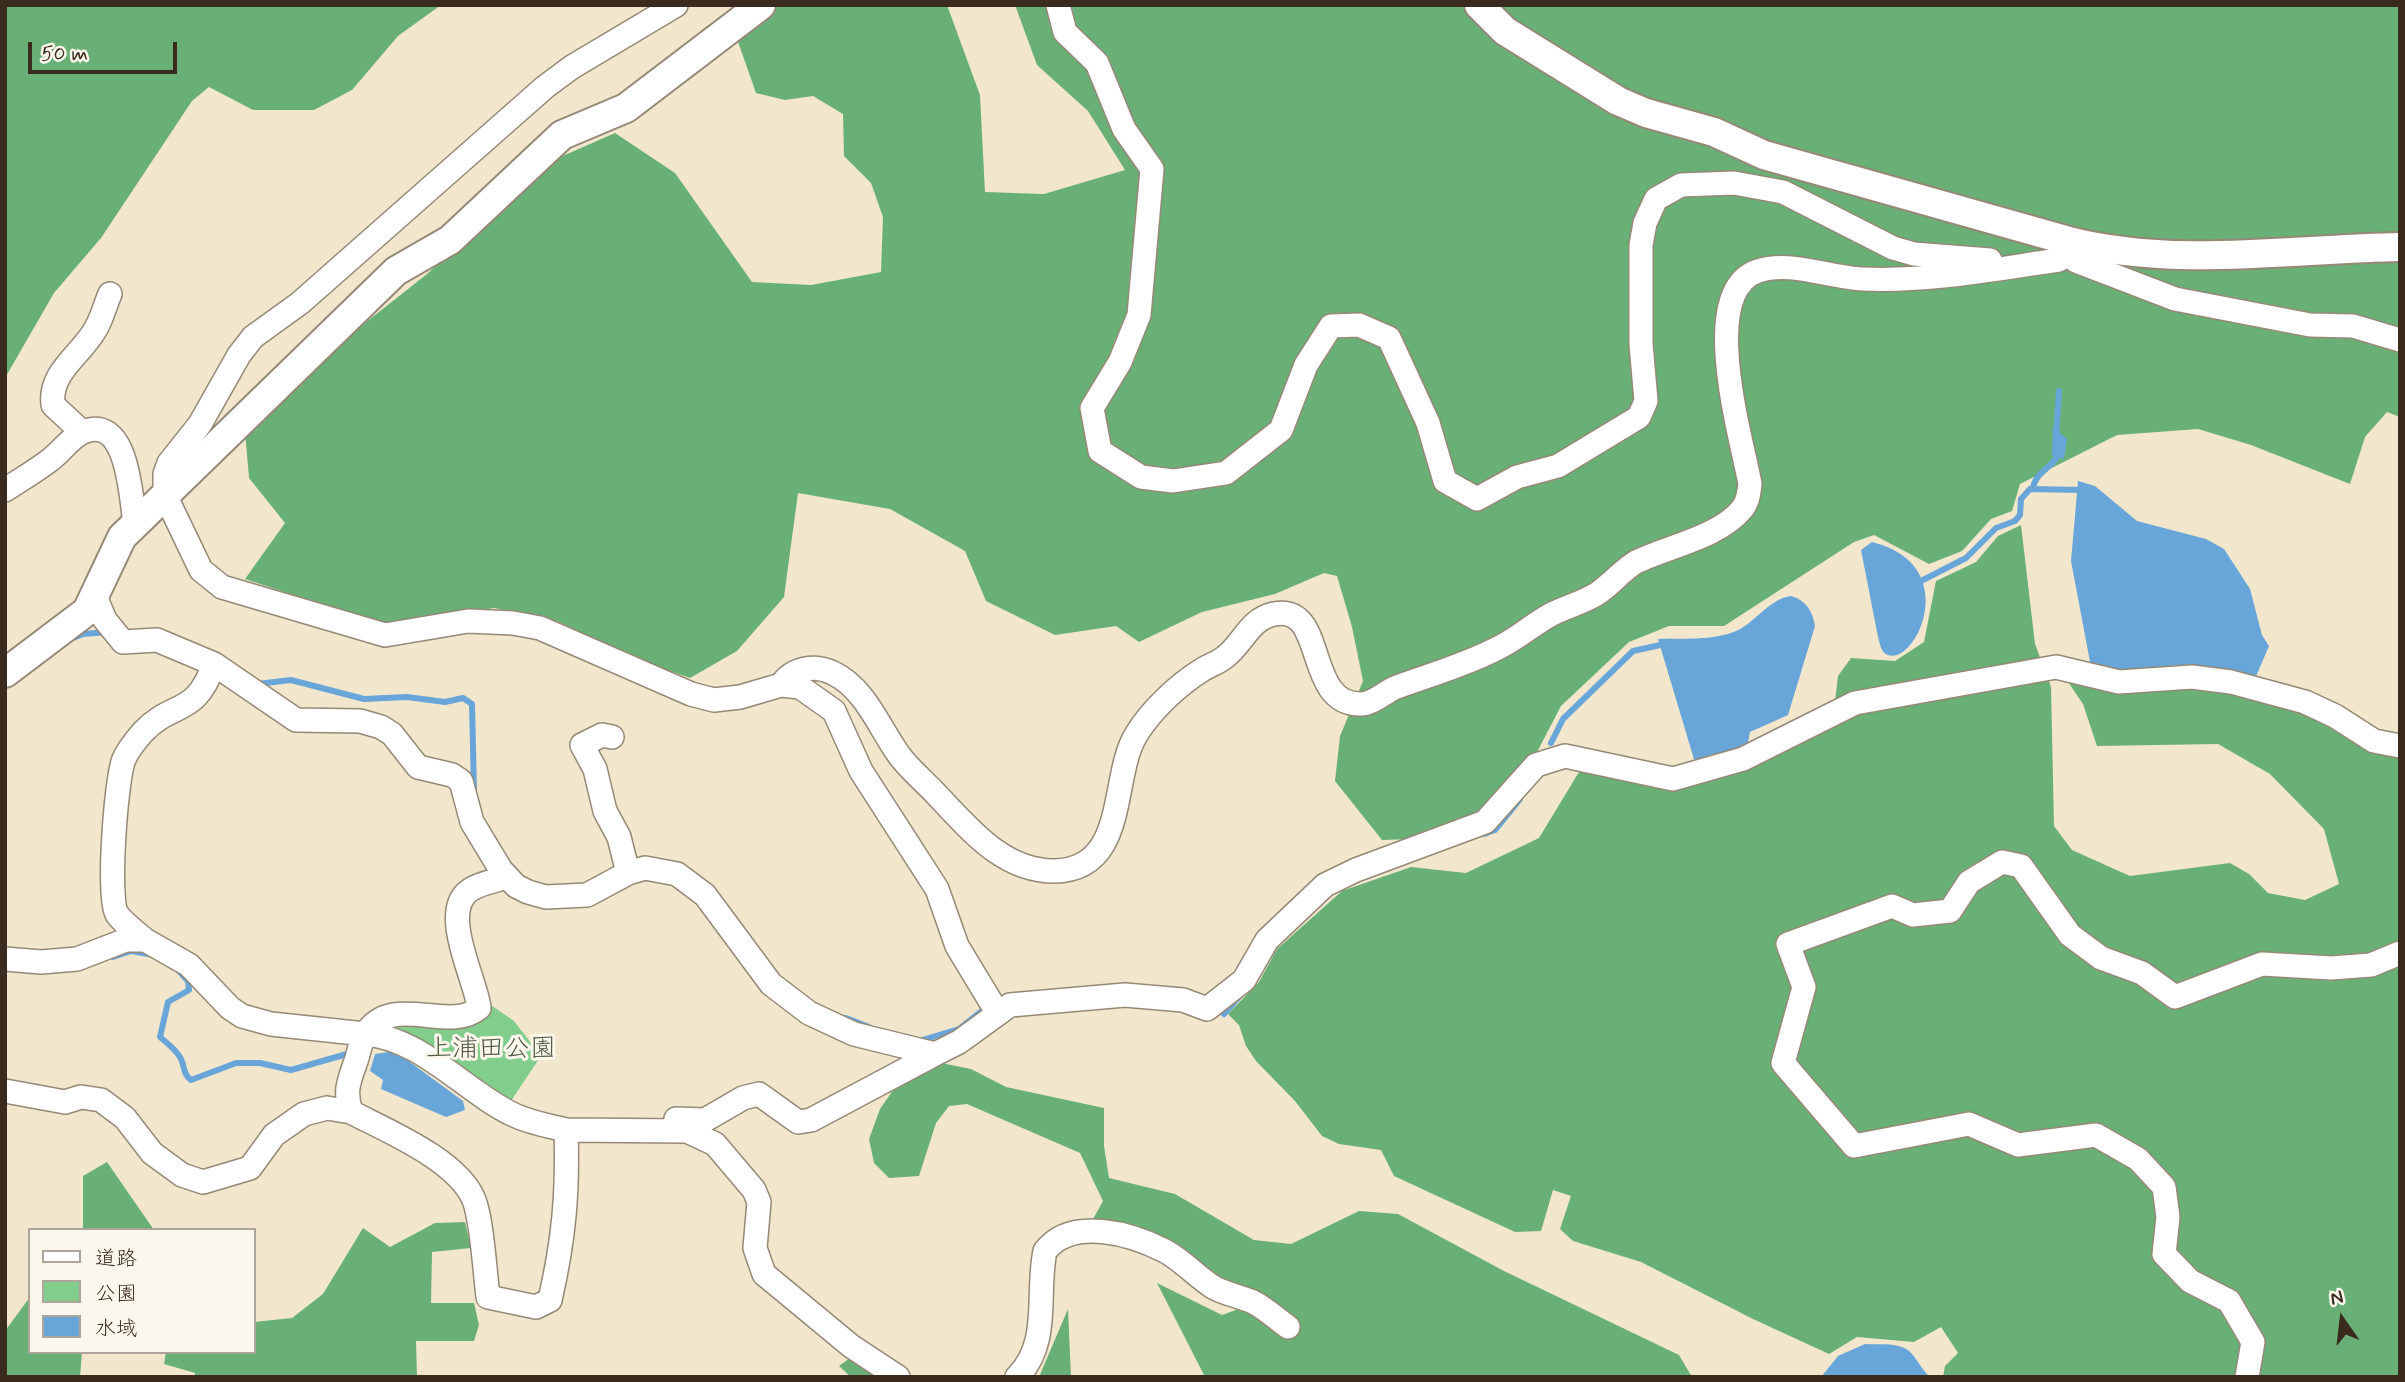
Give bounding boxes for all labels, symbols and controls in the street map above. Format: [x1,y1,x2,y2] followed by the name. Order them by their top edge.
[32,28,180,72] scale bar
[41,40,88,68] text: 50 m
[426,1035,556,1067] park label: 上浦田公園
[28,1228,256,1354] legend
[95,1245,137,1273] text: 道路
[95,1280,137,1308] text: 公園
[2307,1284,2377,1354] north arrow
[2328,1284,2346,1312] text: N
[95,1315,137,1343] text: 水域

